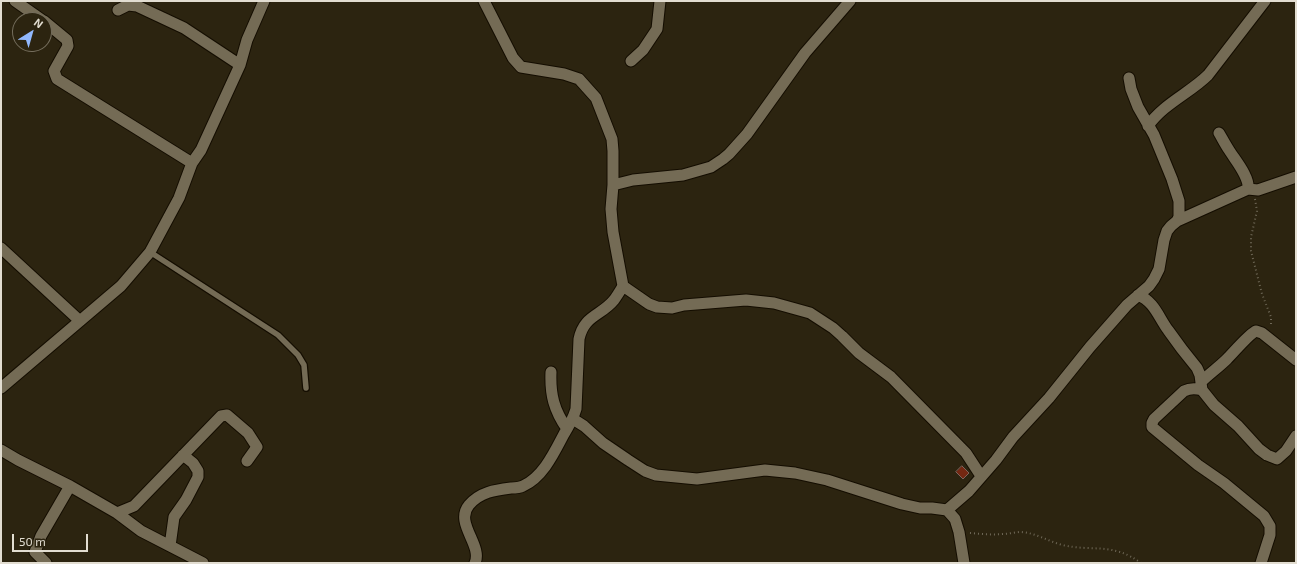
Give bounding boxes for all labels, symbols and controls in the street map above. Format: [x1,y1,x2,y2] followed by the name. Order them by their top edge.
[12,12,52,52] north arrow
[32,15,46,30] text: N
[14,526,90,552] scale bar
[19,534,46,548] text: 50 m

